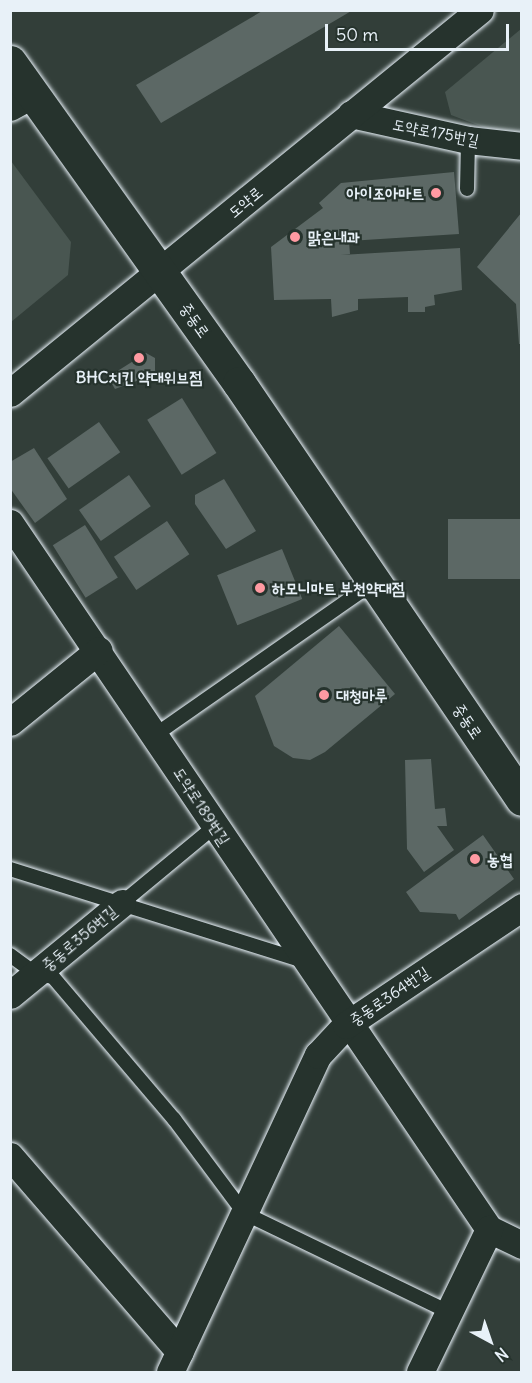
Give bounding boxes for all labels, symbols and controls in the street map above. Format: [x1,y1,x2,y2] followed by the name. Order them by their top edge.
[328,12,512,50] scale bar
[336,23,378,46] text: 50 m
[391,114,481,150] street label: 도약로175번길
[224,182,266,222] street label: 도약로
[347,183,424,203] place label: 아이조아마트
[429,186,443,200] marker: 아이조아마트
[308,227,360,247] place label: 맑은내과
[286,228,304,246] marker: 맑은내과
[176,299,214,341] street label: 중동로
[132,351,146,365] marker: BHC치킨 약대위브점
[76,367,202,387] place label: BHC치킨 약대위브점
[272,578,405,598] place label: 하모니마트 부천약대점
[253,581,267,595] marker: 하모니마트 부천약대점
[336,685,388,705] place label: 대청마루
[317,688,331,702] marker: 대청마루
[449,700,487,742] street label: 중동로
[170,763,234,849] street label: 도약로189번길
[487,849,513,869] place label: 농협
[468,852,482,866] marker: 농협
[38,901,120,975] street label: 중동로356번길
[346,962,432,1030] street label: 중동로364번길
[460,1311,520,1371] north arrow
[491,1344,512,1366] text: N

